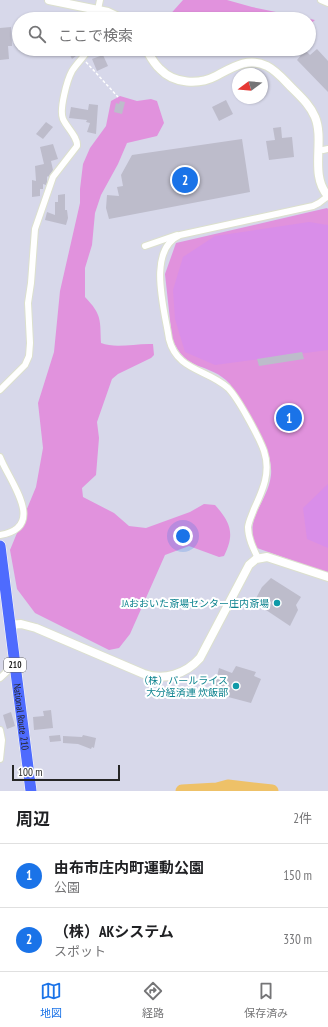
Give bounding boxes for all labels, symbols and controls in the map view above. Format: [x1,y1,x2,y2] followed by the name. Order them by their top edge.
[12,12,316,56] search box
[26,23,48,45] icon: search
[58,26,133,45] text: ここで検索
[232,68,268,104] north arrow
[172,165,198,195] pin: 2
[276,403,302,433] pin: 1
[173,526,193,546] your location
[121,597,269,610] place label: JAおおいた斎場センター庄内斎場
[272,598,282,608] marker: JAおおいた斎場センター庄内斎場
[4,658,26,672] road number: 210
[138,674,228,699] place label: （株）パールライス 大分経済連 炊飯部
[231,681,241,691] marker: （株）パールライス 大分経済連 炊飯部
[10,683,32,751] street label: National Route 210
[12,763,120,782] scale bar
[18,765,42,779] text: 100 m
[16,808,50,830] text: 周辺
[293,810,312,827] text: 2件
[54,858,204,877] text: 由布市庄内町運動公園
[26,867,32,884] text: 1
[283,867,312,884] text: 150 m
[54,879,80,896] text: 公園
[54,922,174,941] text: （株）AKシステム
[26,931,32,948] text: 2
[283,931,312,948] text: 330 m
[54,943,106,960] text: スポット
[40,980,62,1020] tab: 地図
[142,980,164,1020] tab: 経路
[244,980,288,1020] tab: 保存済み

